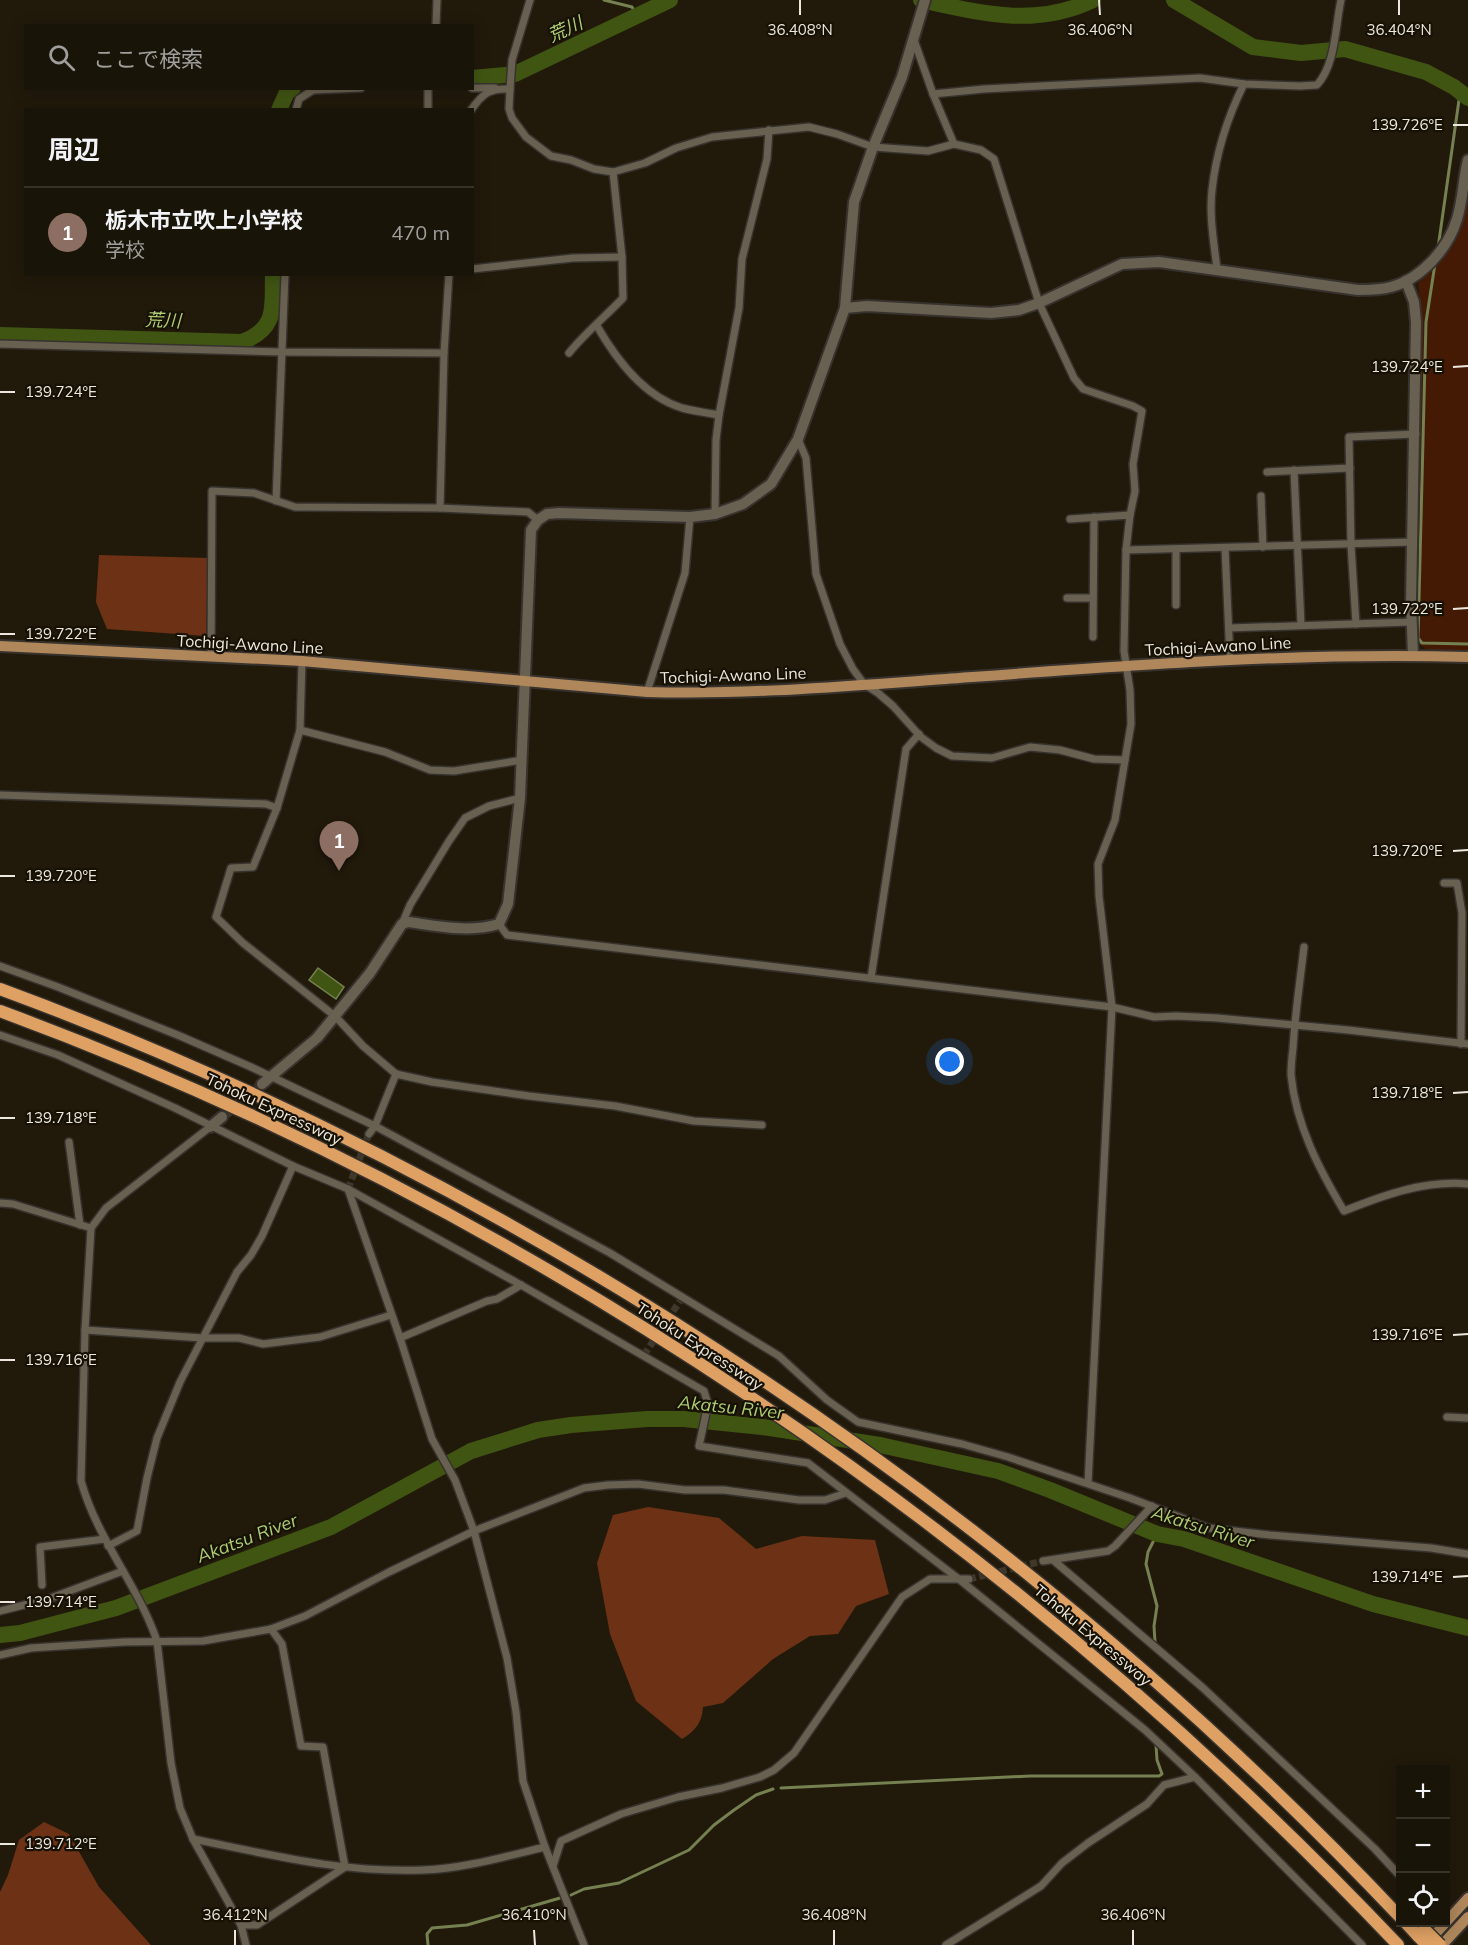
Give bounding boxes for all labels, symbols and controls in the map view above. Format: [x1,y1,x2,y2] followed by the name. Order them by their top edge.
[544,10,588,47] water label: 荒川
[767,20,833,39] text: 36.408°N
[1067,20,1133,39] text: 36.406°N
[1366,20,1432,39] text: 36.404°N
[24,24,474,90] search box
[45,41,78,74] icon: search
[93,45,203,73] text: ここで検索
[1371,115,1443,134] text: 139.726°E
[48,133,100,166] text: 周辺
[105,206,303,234] text: 栃木市立吹上小学校
[62,220,74,245] text: 1
[391,220,450,245] text: 470 m
[105,237,145,262] text: 学校
[145,308,183,332] water label: 荒川
[1371,357,1443,376] text: 139.724°E
[25,382,97,401] text: 139.724°E
[1371,599,1443,618] text: 139.722°E
[25,624,97,643] text: 139.722°E
[176,630,324,658] street label: Tochigi-Awano Line
[1144,632,1292,660] street label: Tochigi-Awano Line
[659,662,807,688] street label: Tochigi-Awano Line
[320,822,358,871] pin: 1
[1371,841,1443,860] text: 139.720°E
[25,866,97,885] text: 139.720°E
[935,1047,964,1076] your location
[203,1069,345,1149] street label: Tohoku Expressway
[1371,1083,1443,1102] text: 139.718°E
[25,1108,97,1127] text: 139.718°E
[633,1298,768,1395] street label: Tohoku Expressway
[1371,1325,1443,1344] text: 139.716°E
[25,1350,97,1369] text: 139.716°E
[676,1390,786,1424] water label: Akatsu River
[1148,1500,1258,1554] water label: Akatsu River
[192,1508,302,1568] water label: Akatsu River
[1371,1567,1443,1586] text: 139.714°E
[1030,1580,1156,1690] street label: Tohoku Expressway
[25,1592,97,1611] text: 139.714°E
[1396,1765,1450,1927] map controls
[1396,1765,1450,1819] button: +
[1396,1819,1450,1873] button: −
[25,1834,97,1853] text: 139.712°E
[1396,1873,1450,1927] button: locate
[202,1905,268,1924] text: 36.412°N
[501,1905,567,1924] text: 36.410°N
[801,1905,867,1924] text: 36.408°N
[1100,1905,1166,1924] text: 36.406°N

